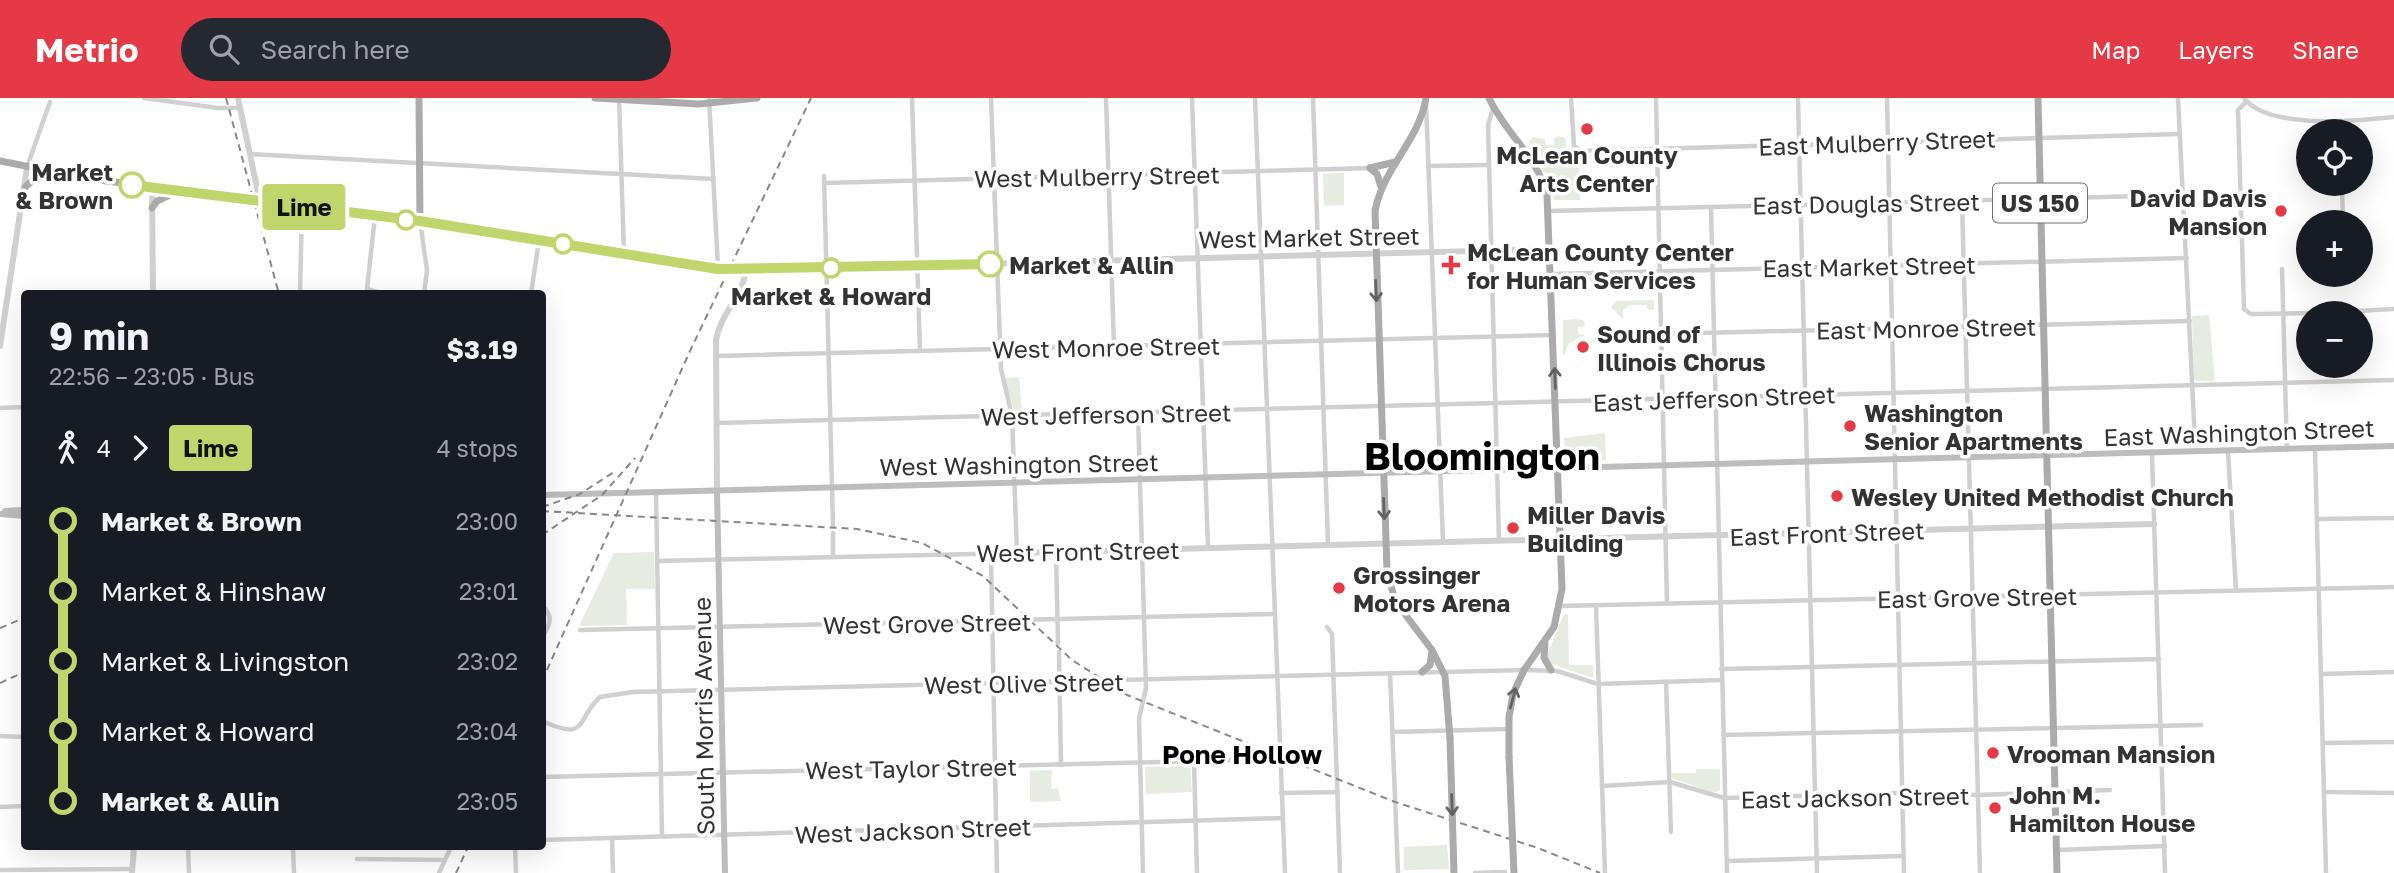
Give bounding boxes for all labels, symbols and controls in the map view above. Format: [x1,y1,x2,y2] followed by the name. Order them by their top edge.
[181,18,671,81] search box
[35,30,139,69] text: Metrio
[205,30,243,68] icon: search
[261,34,410,65] text: Search here
[2091,35,2140,64] text: Map
[2178,35,2254,64] text: Layers
[2292,35,2359,64] text: Share
[2296,119,2373,378] map controls
[2296,119,2373,196] button: locate
[1579,121,1595,137] marker: McLean County Arts Center
[1758,123,1996,161] street label: East Mulberry Street
[1496,140,1679,197] place label: McLean County Arts Center
[15,157,113,214] place label: Market & Brown
[974,159,1220,193] street label: West Mulberry Street
[119,172,145,198] marker: Market & Brown
[2129,183,2267,240] place label: David Davis Mansion
[255,184,353,230] line badge: Lime
[1993,184,2087,222] road number: US 150
[1752,187,1980,219] street label: East Douglas Street
[276,192,332,221] text: Lime
[2273,203,2289,219] marker: David Davis Mansion
[396,210,416,230] unlabelled marker
[2296,210,2373,287] button: +
[1198,221,1420,253] street label: West Market Street
[553,234,573,254] unlabelled marker
[1467,237,1734,294] place label: McLean County Center for Human Services
[1009,250,1174,279] place label: Market & Allin
[1762,250,1976,282] street label: East Market Street
[977,251,1003,277] marker: Market & Allin
[1441,255,1461,275] marker: McLean County Center for Human Services
[821,258,841,278] marker: Market & Howard
[1370,279,1383,302] one-way arrow
[731,281,931,310] place label: Market & Howard
[2296,301,2373,378] button: −
[1815,312,2037,344] street label: East Monroe Street
[49,313,149,358] text: 9 min
[1597,319,1766,376] place label: Sound of Illinois Chorus
[991,331,1221,363] street label: West Monroe Street
[446,334,518,365] text: $3.19
[1575,339,1591,355] marker: Sound of Illinois Chorus
[49,362,255,390] text: 22:56 – 23:05 · Bus
[1548,367,1561,390] one-way arrow
[1592,379,1836,417] street label: East Jefferson Street
[980,397,1232,431] street label: West Jefferson Street
[1864,398,2083,455] place label: Washington Senior Apartments
[2103,413,2375,451] street label: East Washington Street
[1842,418,1858,434] marker: Washington Senior Apartments
[49,429,87,467] icon: walk
[121,429,159,467] icon: forward
[183,433,238,462] text: Lime
[1364,433,1600,479] district label: Bloomington
[97,434,111,462] text: 4
[437,434,518,462] text: 4 stops
[879,447,1159,481] street label: West Washington Street
[1851,482,2234,511] place label: Wesley United Methodist Church
[1829,488,1845,504] marker: Wesley United Methodist Church
[1378,497,1391,520] one-way arrow
[1527,500,1666,557] place label: Miller Davis Building
[101,506,302,537] text: Market & Brown
[456,507,518,535] text: 23:00
[1729,515,1925,551] street label: East Front Street
[1505,520,1521,536] marker: Miller Davis Building
[976,535,1180,567] street label: West Front Street
[1353,560,1510,617] place label: Grossinger Motors Arena
[101,576,326,607] text: Market & Hinshaw
[459,577,518,605] text: 23:01
[1331,580,1347,596] marker: Grossinger Motors Arena
[1877,581,2077,613] street label: East Grove Street
[686,597,720,835] street label: South Morris Avenue
[823,607,1031,639] street label: West Grove Street
[101,646,349,677] text: Market & Livingston
[457,647,518,675] text: 23:02
[924,667,1124,699] street label: West Olive Street
[1507,688,1520,710] one-way arrow
[101,716,314,747] text: Market & Howard
[456,717,518,745] text: 23:04
[1162,739,1322,770] district label: Pone Hollow
[2007,739,2215,768] place label: Vrooman Mansion
[1985,745,2001,761] marker: Vrooman Mansion
[805,752,1017,784] street label: West Taylor Street
[2009,780,2195,837] place label: John M. Hamilton House
[1740,781,1970,813] street label: East Jackson Street
[101,786,279,817] text: Market & Allin
[457,787,518,815] text: 23:05
[1445,794,1459,817] one-way arrow
[1987,800,2003,816] marker: John M. Hamilton House
[794,811,1032,849] street label: West Jackson Street

